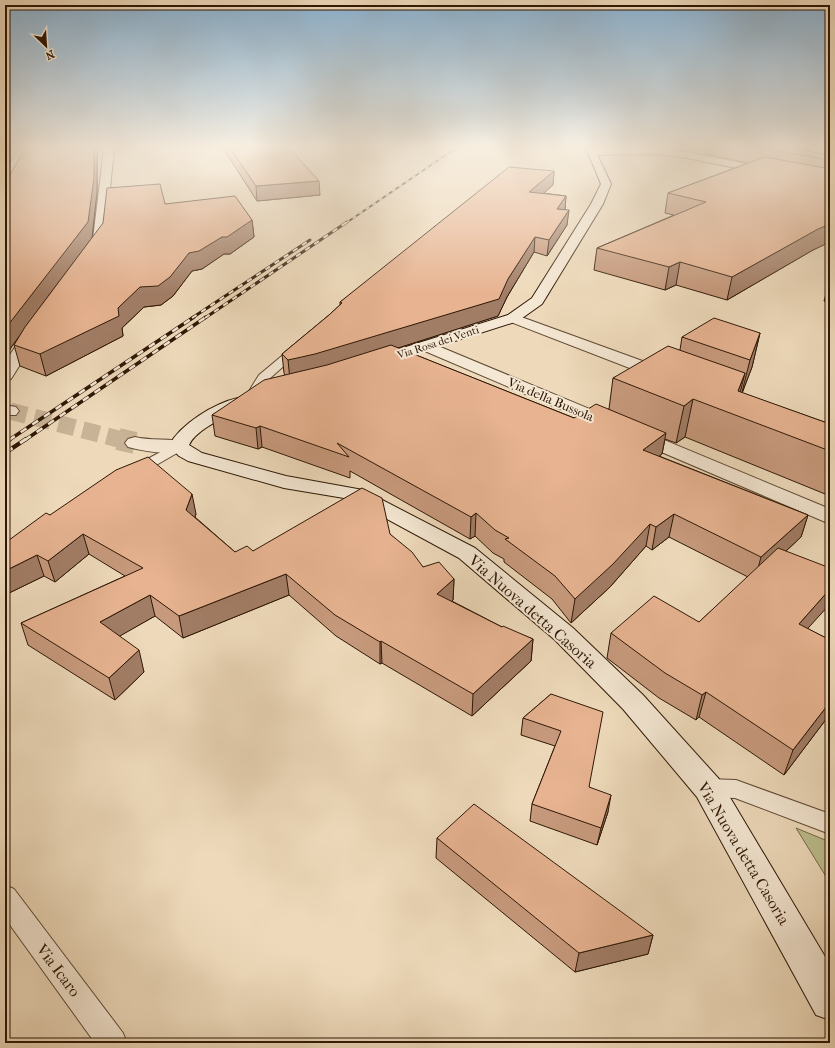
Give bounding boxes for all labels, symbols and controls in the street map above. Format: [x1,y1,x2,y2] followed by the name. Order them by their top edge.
[26,26,66,66] north arrow
[43,47,57,63] text: N
[395,323,481,362] street label: Via Rosa dei Venti
[505,374,597,425] street label: Via della Bussola
[464,550,601,672] street label: Via Nuova detta Casoria
[693,778,794,929] street label: Via Nuova detta Casoria
[32,939,85,1000] street label: Via Icaro

